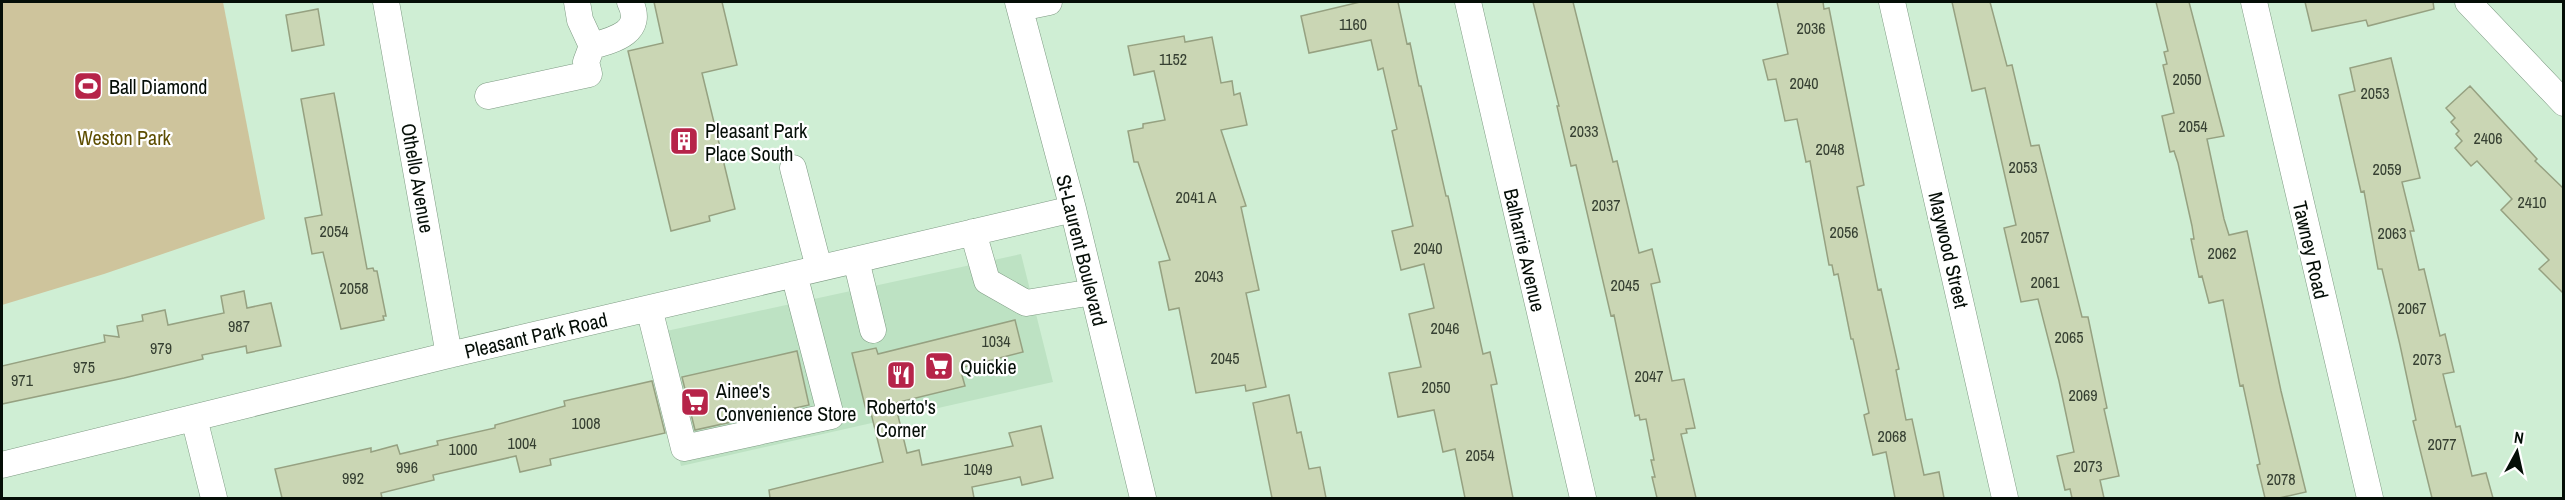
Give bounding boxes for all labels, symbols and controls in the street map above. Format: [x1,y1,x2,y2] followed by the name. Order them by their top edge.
[1339,13,1367,35] house number: 1160
[1796,17,1826,39] house number: 2036
[1159,48,1187,70] house number: 1152
[2172,68,2202,90] house number: 2050
[72,70,104,102] sports icon: Ball Diamond
[1789,72,1819,94] house number: 2040
[109,73,207,100] place label: Ball Diamond
[2360,82,2390,104] house number: 2053
[2178,115,2208,137] house number: 2054
[705,117,808,167] place label: Pleasant Park Place South
[1569,120,1599,142] house number: 2033
[395,121,441,235] street label: Othello Avenue
[77,124,172,151] park label: Weston Park
[668,125,700,157] building icon: Pleasant Park Place South
[2473,127,2503,149] house number: 2406
[1815,138,1845,160] house number: 2048
[2008,156,2038,178] house number: 2053
[2372,158,2402,180] house number: 2059
[1050,172,1114,328] street label: St-Laurent Boulevard
[1176,186,1217,208] house number: 2041 A
[1498,186,1552,314] street label: Balharrie Avenue
[1923,189,1976,311] street label: Maywood Street
[2517,191,2547,213] house number: 2410
[1591,194,1621,216] house number: 2037
[2287,198,2335,302] street label: Tawney Road
[319,220,349,242] house number: 2054
[1829,221,1859,243] house number: 2056
[2377,222,2407,244] house number: 2063
[2020,226,2050,248] house number: 2057
[1413,237,1443,259] house number: 2040
[2207,242,2237,264] house number: 2062
[1194,265,1224,287] house number: 2043
[2030,271,2060,293] house number: 2061
[1610,274,1640,296] house number: 2045
[339,277,369,299] house number: 2058
[2397,297,2427,319] house number: 2067
[462,305,610,365] street label: Pleasant Park Road
[228,315,250,337] house number: 987
[1430,317,1460,339] house number: 2046
[2054,326,2084,348] house number: 2065
[981,330,1011,352] house number: 1034
[150,337,172,359] house number: 979
[1210,347,1240,369] house number: 2045
[2412,348,2442,370] house number: 2073
[923,350,955,382] supermarket icon: Quickie
[960,353,1017,380] place label: Quickie
[73,356,95,378] house number: 975
[885,359,917,391] restaurant icon: Roberto's Corner
[1634,365,1664,387] house number: 2047
[11,369,34,391] house number: 971
[1421,376,1451,398] house number: 2050
[715,377,856,427] place label: Ainee's Convenience Store
[2068,384,2098,406] house number: 2069
[679,386,711,418] supermarket icon: Ainee's Convenience Store
[866,393,936,443] place label: Roberto's Corner
[571,412,601,434] house number: 1008
[2487,422,2547,482] north arrow
[1877,425,1907,447] house number: 2068
[2513,426,2525,449] text: N
[507,432,537,454] house number: 1004
[2427,433,2457,455] house number: 2077
[448,438,478,460] house number: 1000
[1465,444,1495,466] house number: 2054
[2073,455,2103,477] house number: 2073
[396,456,418,478] house number: 996
[963,458,993,480] house number: 1049
[342,467,364,489] house number: 992
[2266,468,2296,490] house number: 2078

